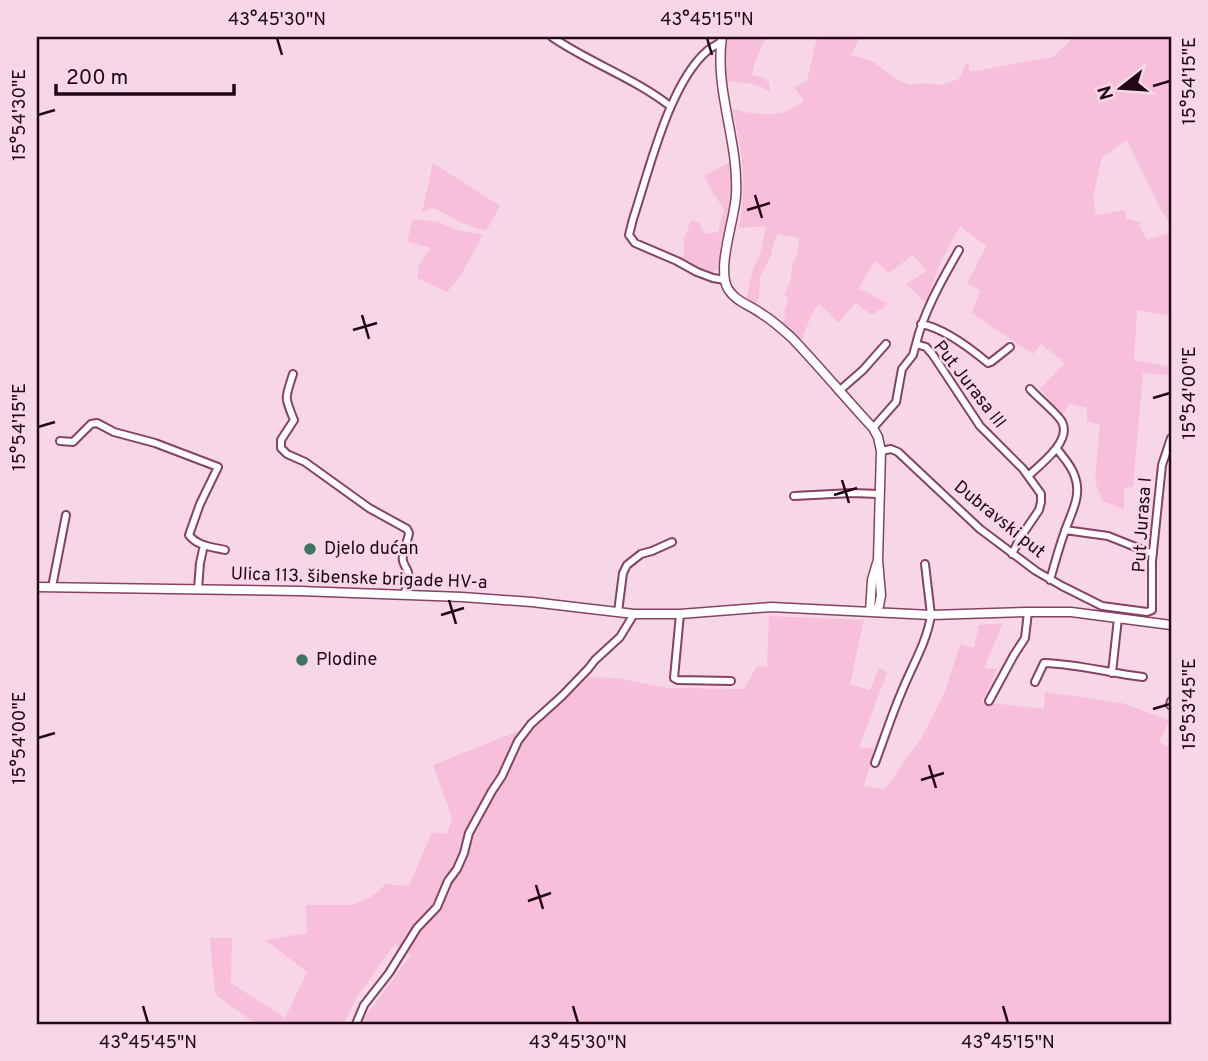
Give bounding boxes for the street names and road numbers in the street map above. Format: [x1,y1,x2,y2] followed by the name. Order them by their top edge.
[927,336,1011,434] street label: Put Jurasa III
[949,476,1049,564] street label: Dubravski put
[1128,477,1158,573] street label: Put Jurasa I
[230,563,488,595] street label: Ulica 113. šibenske brigade HV-a

